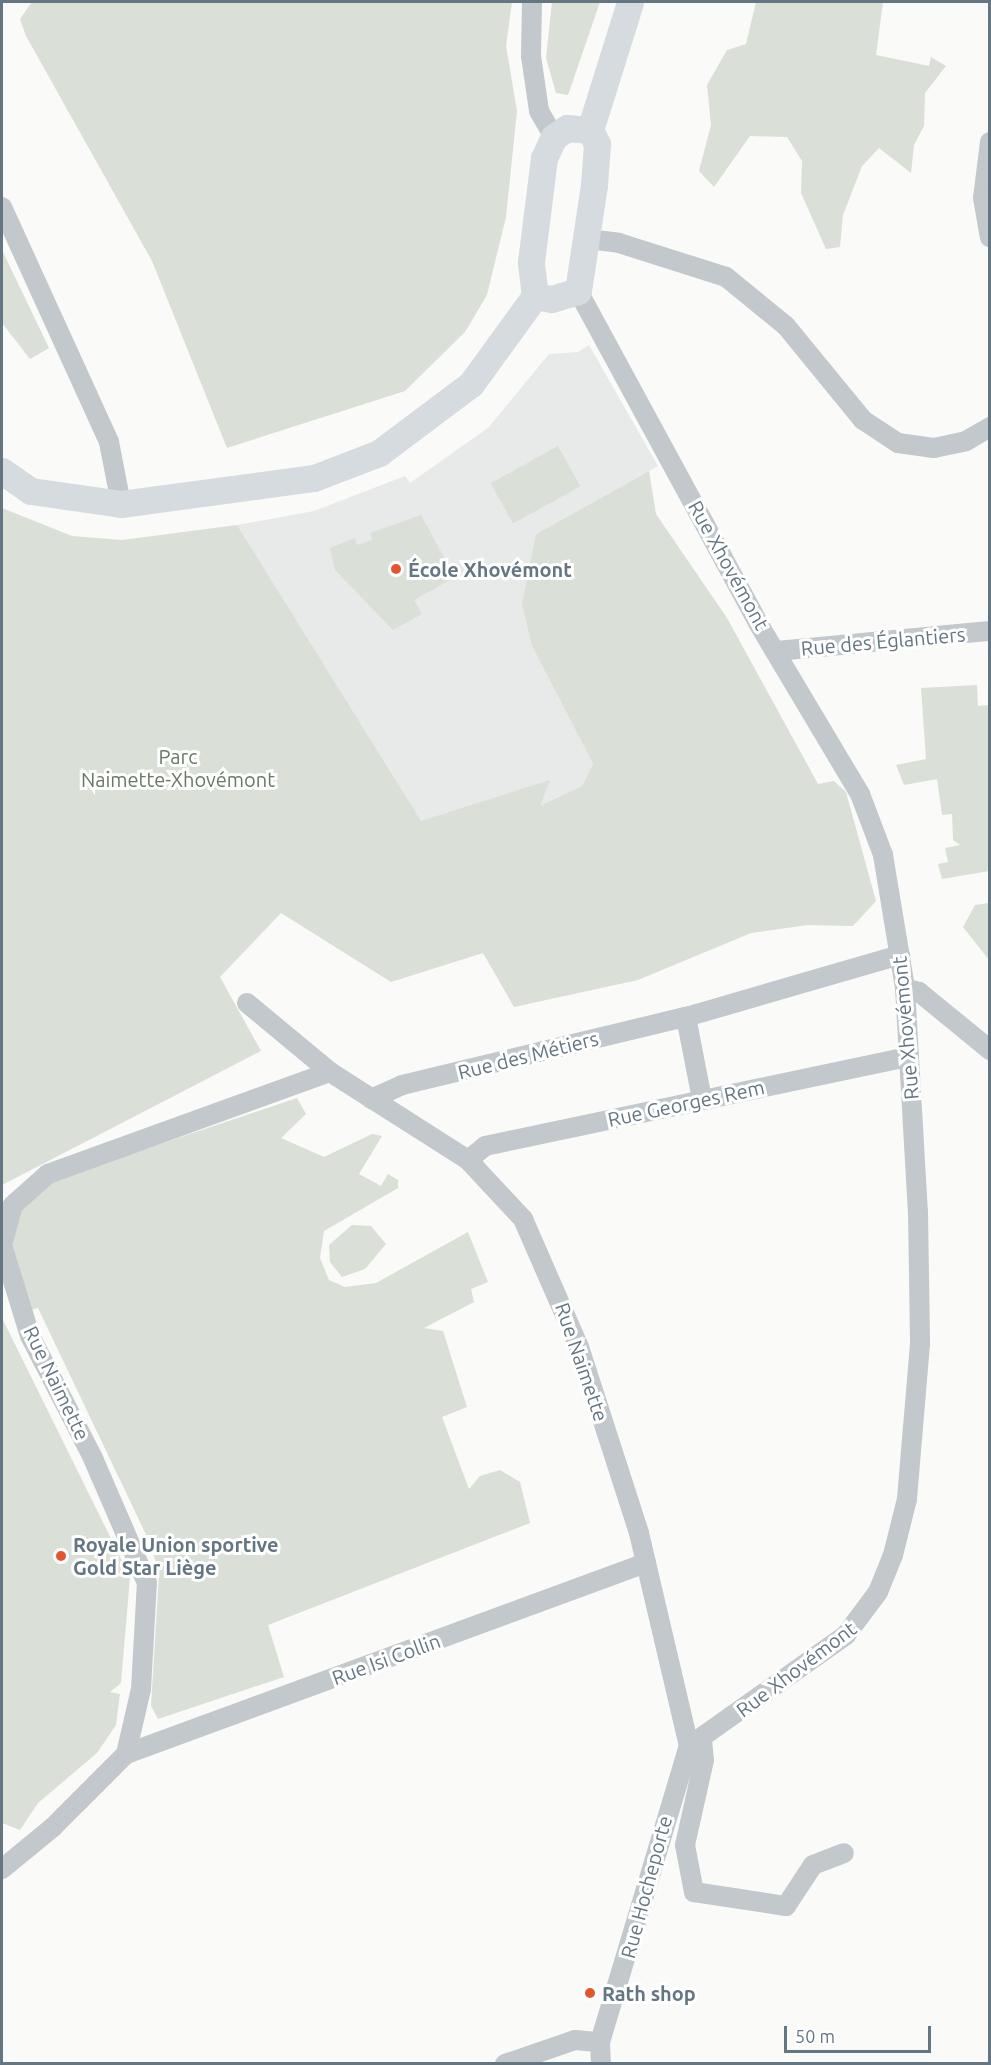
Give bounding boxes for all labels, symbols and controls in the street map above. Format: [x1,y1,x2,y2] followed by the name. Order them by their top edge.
[684,496,774,634] street label: Rue Xhovémont
[408,557,572,581] place label: École Xhovémont
[389,562,403,576] marker: École Xhovémont
[800,622,966,660] street label: Rue des Églantiers
[81,744,275,791] park label: Parc Naimette-Xhovémont
[887,955,923,1101] street label: Rue Xhovémont
[455,1026,601,1084] street label: Rue des Métiers
[605,1075,767,1131] street label: Rue Georges Rem
[550,1299,614,1425] street label: Rue Naimette
[19,1322,95,1444] street label: Rue Naimette
[73,1532,279,1579] place label: Royale Union sportive Gold Star Liège
[54,1549,68,1563] marker: Royale Union sportive Gold Star Liège
[731,1616,861,1722] street label: Rue Xhovémont
[329,1628,443,1690] street label: Rue Isi Collin
[615,1813,677,1961] street label: Rue Hocheporte
[602,1981,696,2005] place label: Rath shop
[583,1986,597,2000] marker: Rath shop
[787,2014,934,2052] scale bar
[795,2026,835,2046] text: 50 m

